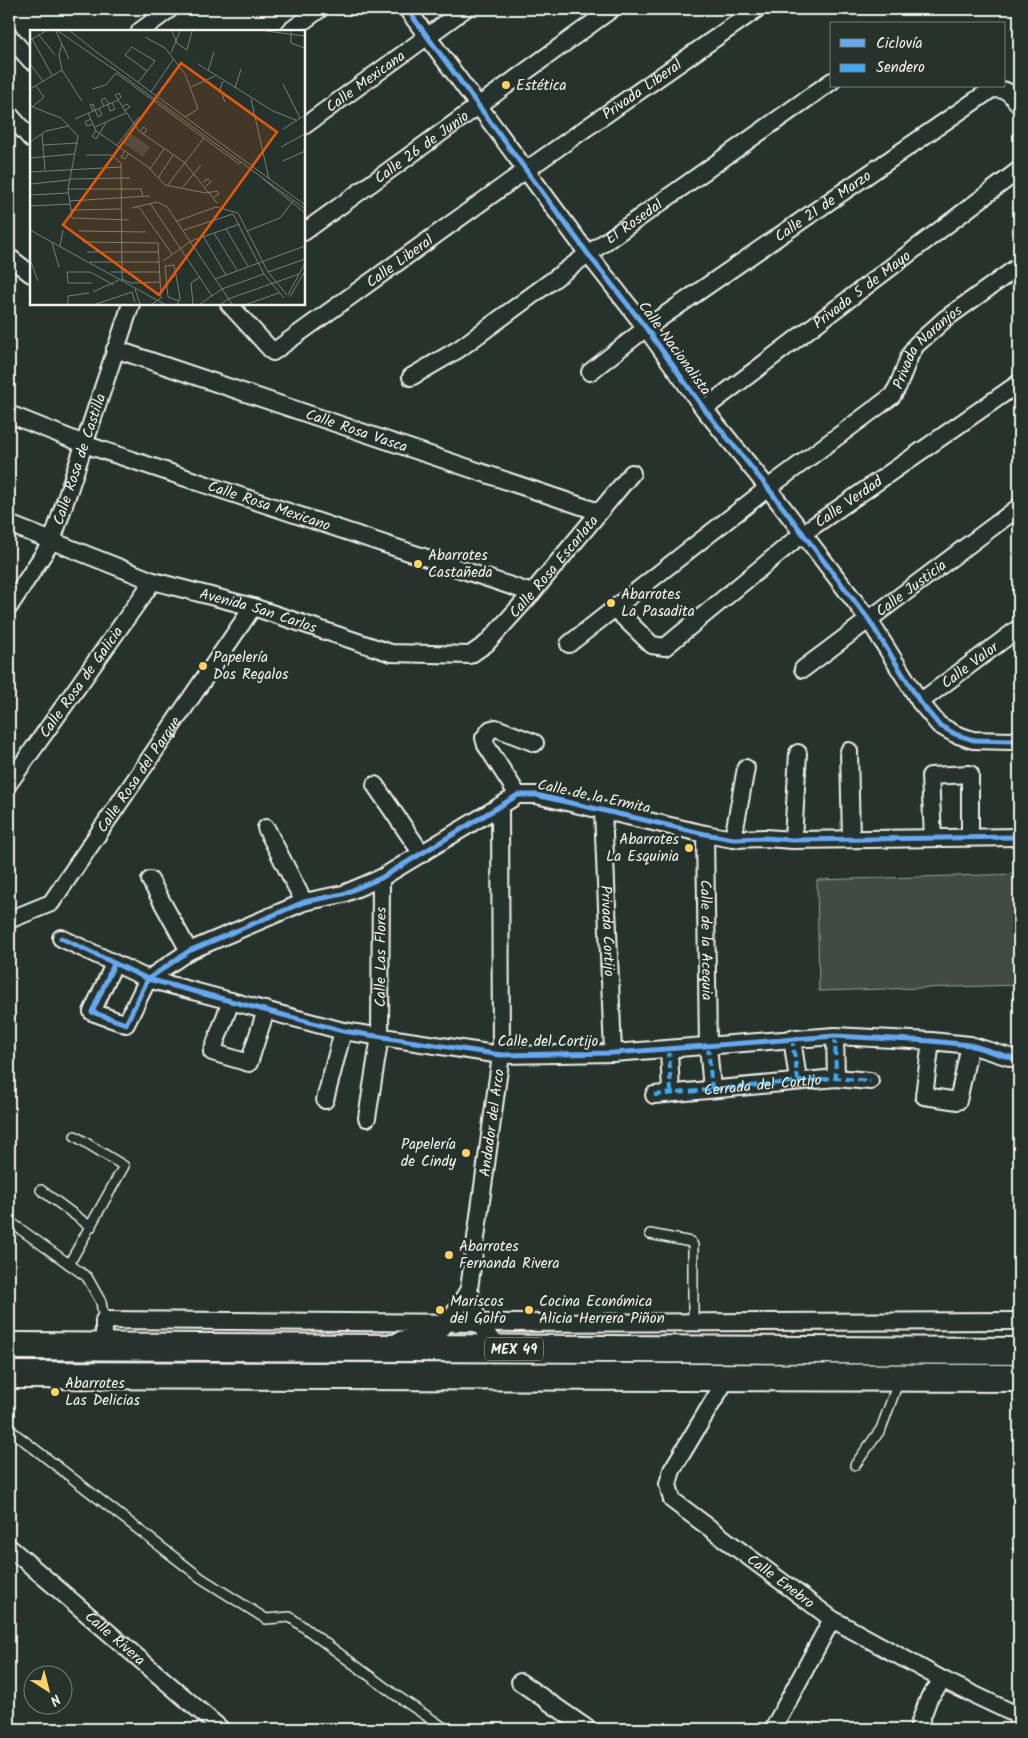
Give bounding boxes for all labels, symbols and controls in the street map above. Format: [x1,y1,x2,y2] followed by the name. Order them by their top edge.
[830,22,1006,88] legend
[30,30,305,305] inset map
[876,32,923,56] text: Ciclovía
[321,45,411,119] street label: Calle Mexicana
[598,54,688,126] street label: Privada Liberal
[876,56,925,80] text: Sendero
[516,74,567,98] place label: Estética
[500,79,512,91] marker: Estética
[370,105,475,190] street label: Calle 26 de Junio
[770,165,877,249] street label: Calle 21 de Marzo
[601,193,668,251] street label: El Rosedal
[361,229,439,294] street label: Calle Liberal
[808,245,917,335] street label: Privada 5 de Mayo
[632,296,717,401] street label: Calle Nacionalista
[887,299,968,393] street label: Privada Naranjos
[47,390,113,529] street label: Calle Rosa de Castilla
[302,403,411,460] street label: Calle Rosa Vasca
[810,470,888,535] street label: Calle Verdad
[204,475,334,538] street label: Calle Rosa Mexicano
[504,510,605,624] street label: Calle Rosa Escarlata
[428,544,493,585] place label: Abarrotes Castañeda
[871,554,952,623] street label: Calle Justicia
[412,558,424,570] marker: Abarrotes Castañeda
[197,583,320,641] street label: Avenida San Carlos
[621,583,695,624] place label: Abarrotes La Pasadita
[605,597,617,609] marker: Abarrotes La Pasadita
[34,622,130,743] street label: Calle Rosa de Galicia
[936,635,1005,695] street label: Calle Valor
[213,646,289,687] place label: Papelería Dos Regalos
[197,660,209,672] marker: Papelería Dos Regalos
[91,712,188,838] street label: Calle Rosa del Parque
[535,773,653,821] street label: Calle de la Ermita
[606,828,680,869] place label: Abarrotes La Esquinia
[683,842,695,854] marker: Abarrotes La Esquinia
[693,879,718,1001] street label: Calle de la Acequia
[593,885,621,977] street label: Privada Cortijo
[369,906,394,1007] street label: Calle Las Flores
[498,1030,599,1054] street label: Calle del Cortijo
[473,1067,512,1178] street label: Andador del Arco
[703,1068,823,1103] street label: Cerrada del Cortijo
[401,1133,457,1174] place label: Papelería de Cindy
[460,1147,472,1159] marker: Papelería de Cindy
[459,1235,560,1276] place label: Abarrotes Fernanda Rivera
[443,1249,455,1261] marker: Abarrotes Fernanda Rivera
[450,1290,506,1331] place label: Mariscos del Golfo
[539,1290,665,1331] place label: Cocina Económica Alicia Herrera Piñon
[434,1304,446,1316] marker: Mariscos del Golfo
[523,1304,535,1316] marker: Cocina Económica Alicia Herrera Piñon
[485,1338,543,1360] road number: MEX 49
[65,1372,141,1413] place label: Abarrotes Las Delicias
[49,1386,61,1398] marker: Abarrotes Las Delicias
[741,1548,820,1615] street label: Calle Enebro
[79,1606,150,1672] street label: Calle Rivera
[22,1666,72,1716] north arrow
[45,1688,65,1711] text: N

